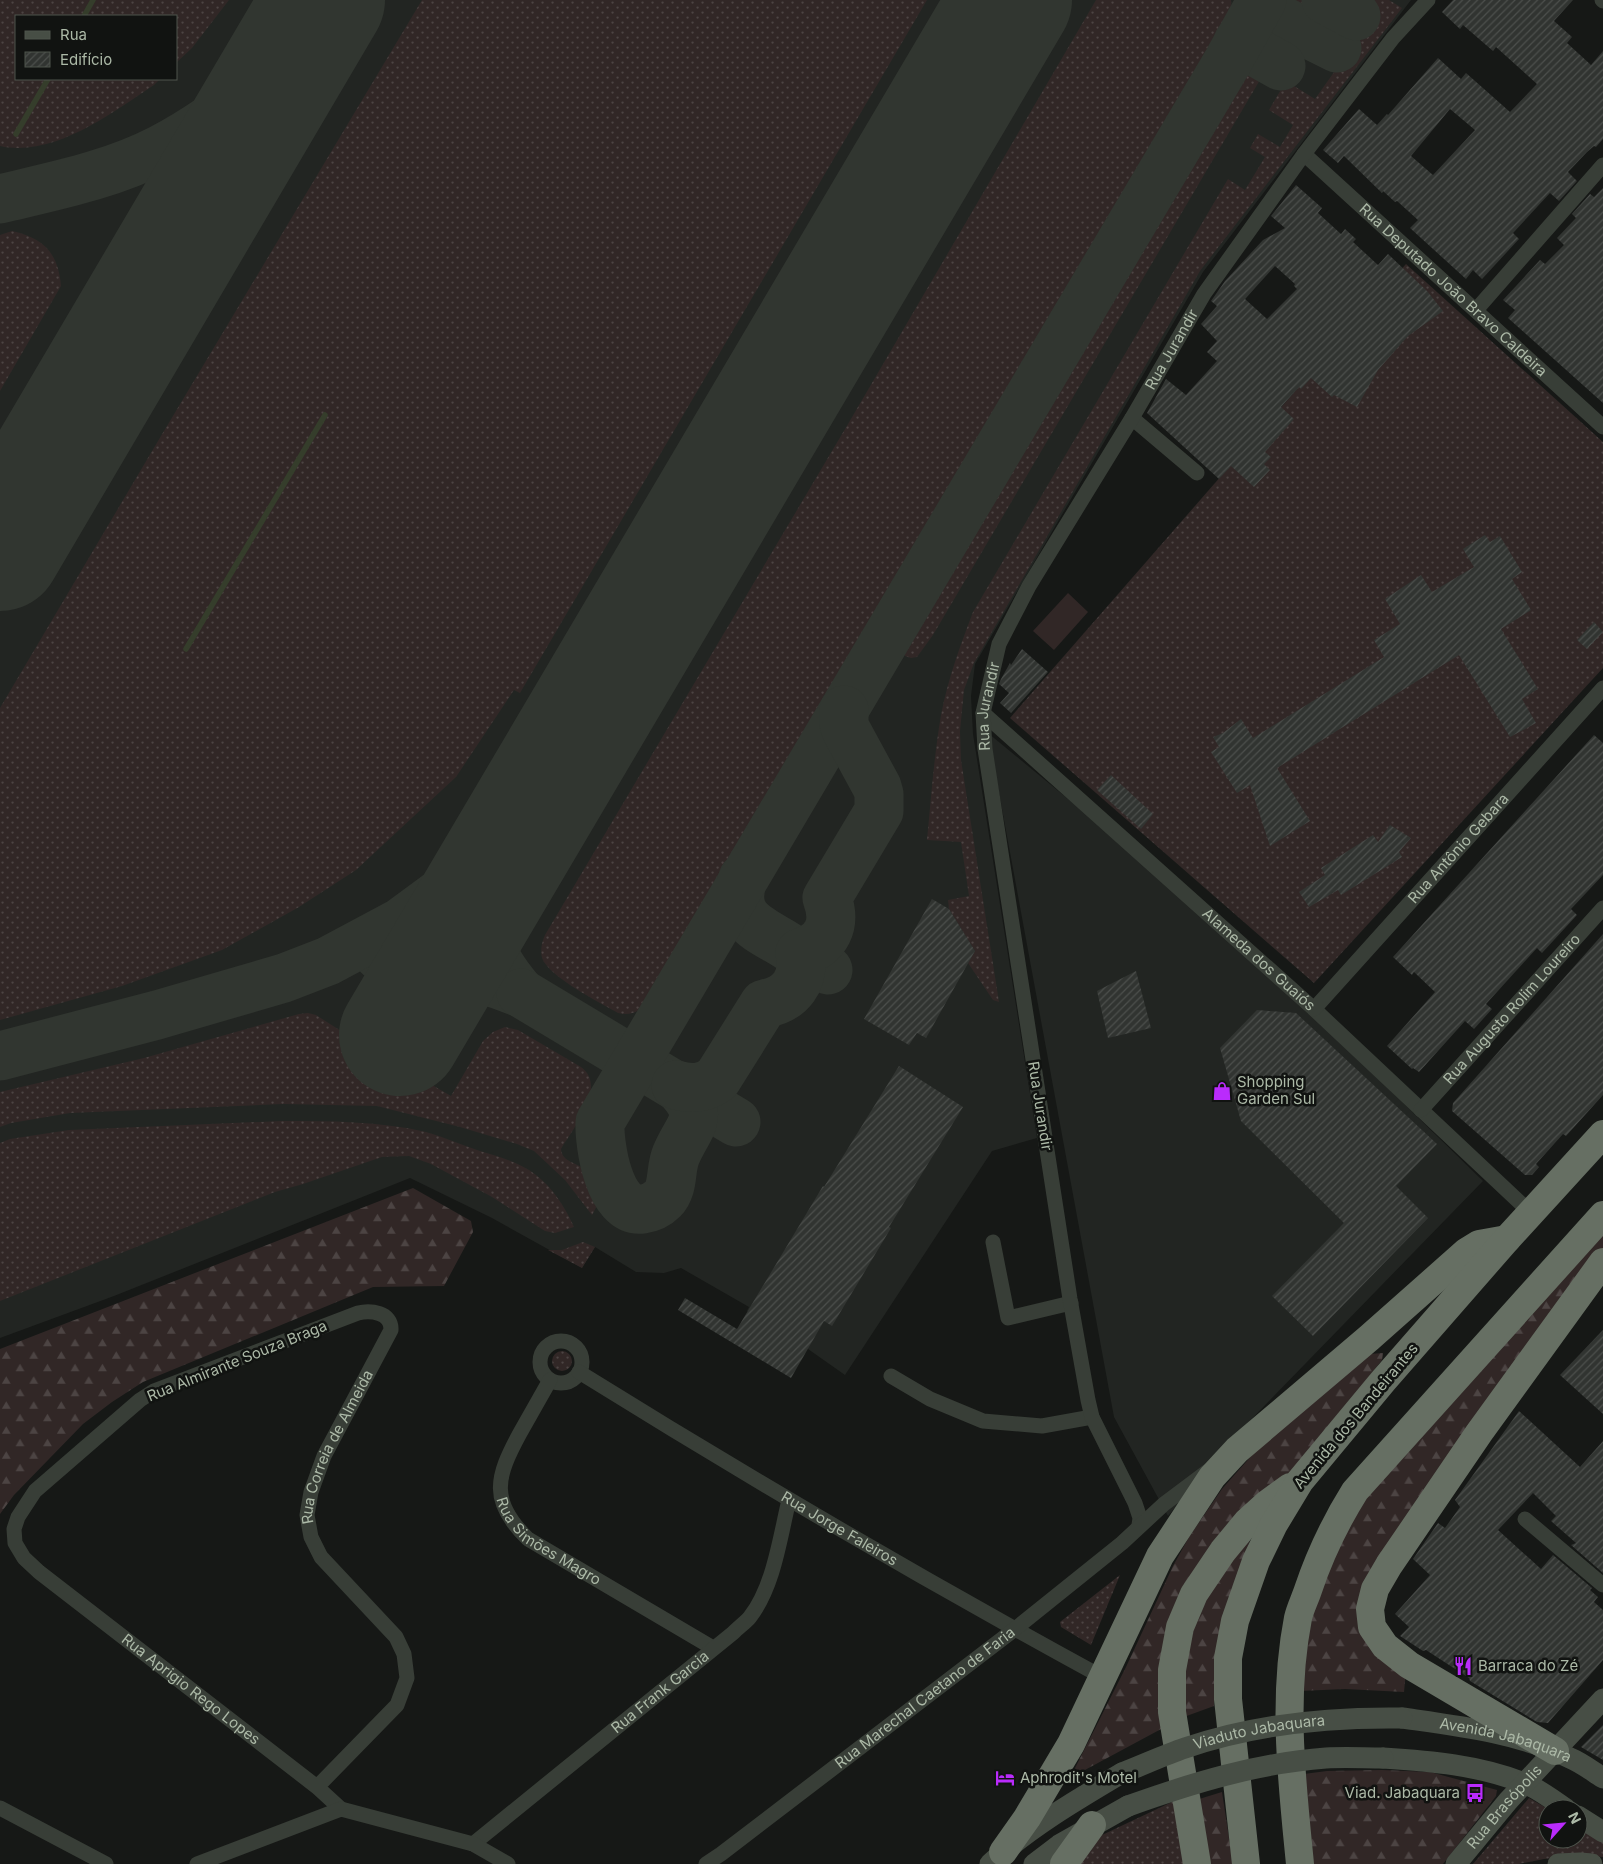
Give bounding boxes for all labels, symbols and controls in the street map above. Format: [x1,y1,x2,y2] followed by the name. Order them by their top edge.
[15,15,178,80] legend
[60,25,87,44] text: Rua
[60,50,112,69] text: Edifício
[1356,199,1551,380] street label: Rua Deputado João Bravo Caldeira
[1140,305,1202,393] street label: Rua Jurandir
[973,659,1004,751] street label: Rua Jurandir
[1404,789,1513,907] street label: Rua Antônio Gebara
[1199,904,1320,1015] street label: Alameda dos Guaiós
[1439,929,1584,1088] street label: Rua Augusto Rolim Loureiro
[1024,1060,1057,1152] street label: Rua Jurandir
[1237,1072,1315,1108] place label: Shopping Garden Sul
[1211,1080,1233,1102] shop icon: Shopping Garden Sul
[144,1316,330,1405] street label: Rua Almirante Souza Braga
[1289,1339,1422,1492] street label: Avenida dos Bandeirantes
[297,1366,377,1526] street label: Rua Correia de Almeida
[778,1487,901,1570] street label: Rua Jorge Faleiros
[493,1495,605,1589] street label: Rua Simões Magro
[831,1622,1019,1772] street label: Rua Marechal Caetano de Faria
[118,1629,264,1749] street label: Rua Aprigio Rego Lopes
[607,1646,713,1737] street label: Rua Frank Garcia
[1452,1655,1474,1677] restaurant icon: Barraca do Zé
[1478,1656,1578,1675] place label: Barraca do Zé
[1191,1710,1326,1754] street label: Viaduto Jabaquara
[1438,1713,1575,1766] street label: Avenida Jabaquara
[1462,1760,1546,1853] street label: Rua Brasópolis
[994,1767,1016,1789] hotel icon: Aphrodit's Motel
[1020,1768,1137,1787] place label: Aphrodit's Motel
[1464,1782,1486,1804] bus stop icon: Viad. Jabaquara
[1345,1783,1460,1802] place label: Viad. Jabaquara
[1538,1799,1588,1849] north arrow
[1565,1809,1585,1826] text: N

